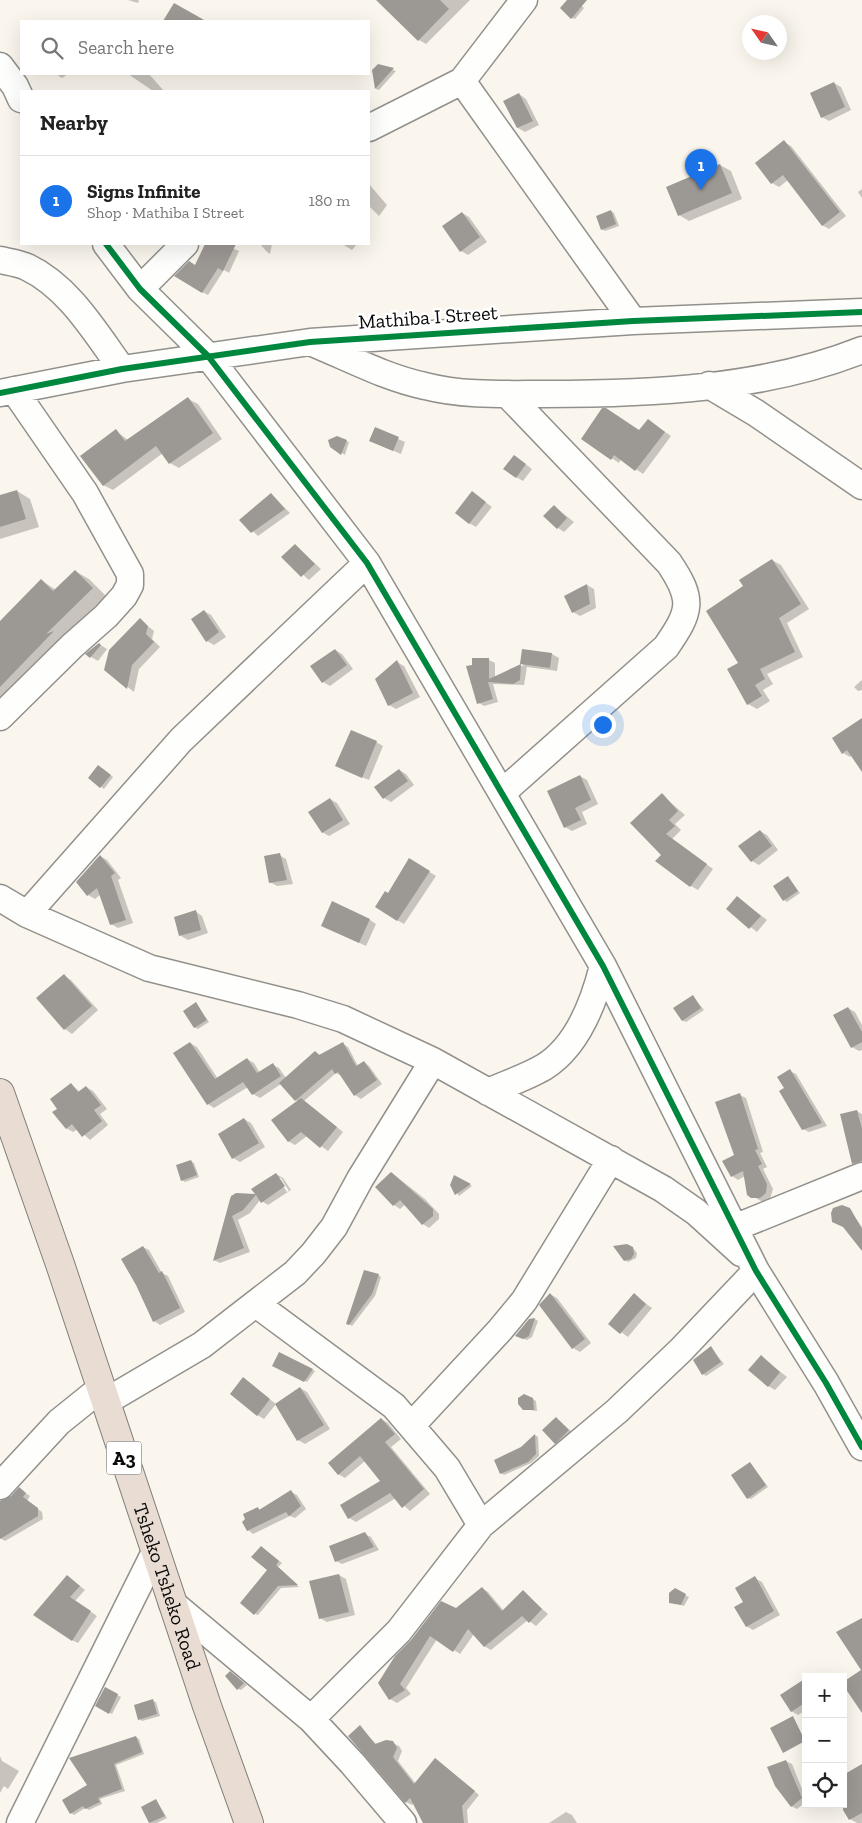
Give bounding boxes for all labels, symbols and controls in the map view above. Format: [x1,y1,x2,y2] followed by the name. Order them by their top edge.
[742,15,787,60] north arrow
[20,20,370,75] search box
[38,34,66,62] icon: search
[78,36,174,59] text: Search here
[40,110,108,135] text: Nearby
[685,149,717,190] pin: 1
[87,180,200,203] text: Signs Infinite
[53,191,59,210] text: 1
[309,191,350,210] text: 180 m
[87,203,244,222] text: Shop · Mathiba I Street
[357,300,499,334] street label: Mathiba I Street
[590,712,616,738] your location
[106,1442,142,1475] road number: A3
[128,1500,206,1673] street label: Tsheko Tsheko Road
[802,1673,847,1808] map controls
[802,1673,847,1718] button: +
[802,1718,847,1763] button: −
[802,1763,847,1808] button: locate

